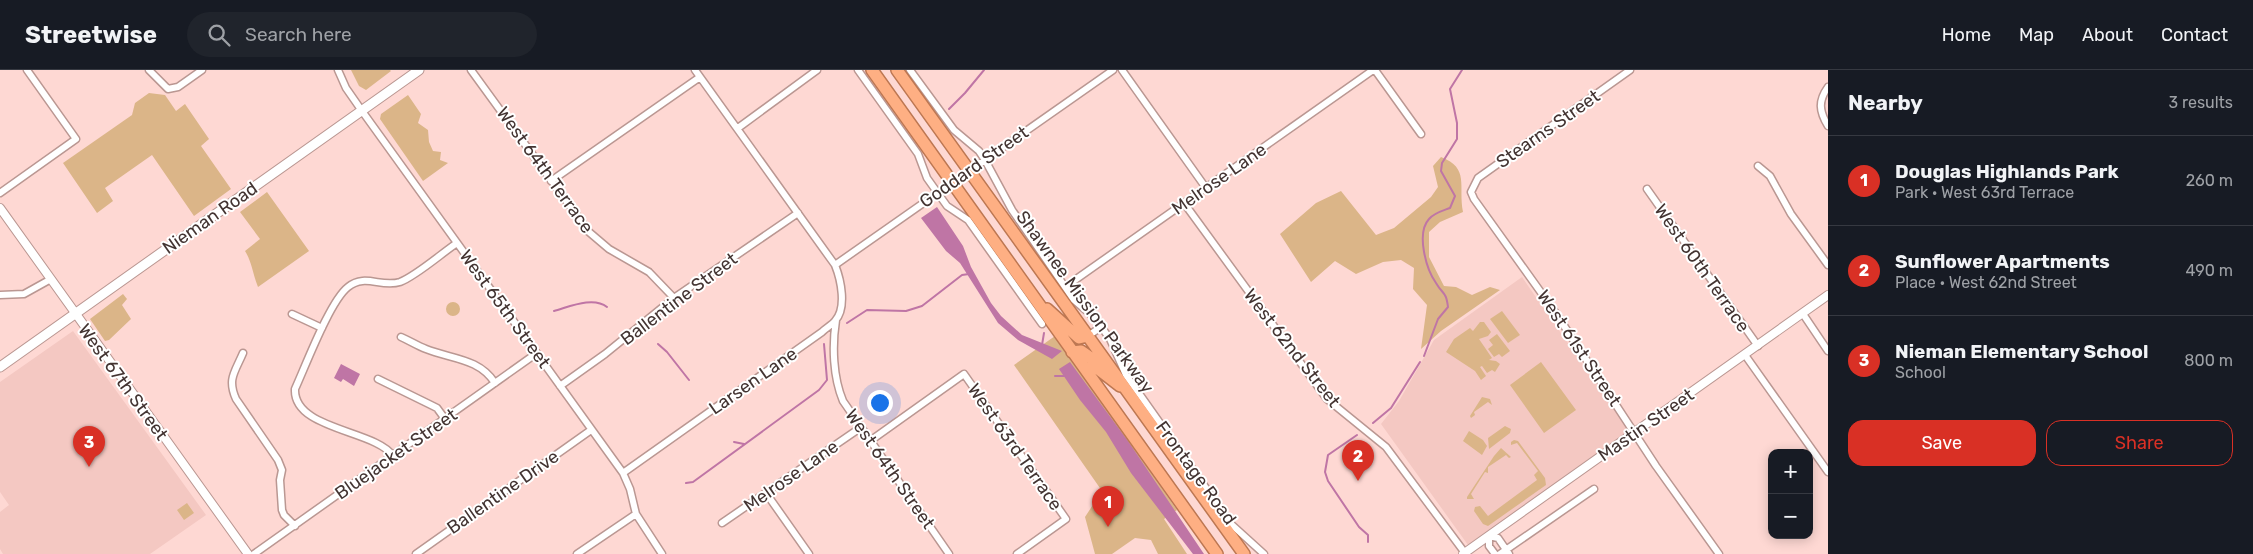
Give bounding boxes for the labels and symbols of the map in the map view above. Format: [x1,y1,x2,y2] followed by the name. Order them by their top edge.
[1492,85,1604,173] street label: Stearns Street
[492,102,598,238] street label: West 64th Terrace
[915,121,1033,213] street label: Goddard Street
[1167,138,1271,220] street label: Melrose Lane
[158,177,262,259] street label: Nieman Road
[1650,200,1754,336] street label: West 60th Terrace
[1011,206,1159,398] street label: Shawnee Mission Parkway
[455,246,555,372] street label: West 65th Street
[616,248,742,350] street label: Ballentine Street
[1239,284,1345,412] street label: West 62nd Street
[1532,286,1626,410] street label: West 61st Street
[73,319,173,445] street label: West 67th Street
[705,343,801,419] street label: Larsen Lane
[963,379,1067,515] street label: West 63rd Terrace
[1594,384,1698,466] street label: Mastin Street
[867,390,893,416] your location
[331,404,461,504] street label: Bluejacket Street
[840,405,940,533] street label: West 64th Street
[1151,417,1241,529] street label: Frontage Road
[73,426,105,467] pin: 3
[739,435,843,517] street label: Melrose Lane
[1342,440,1374,481] pin: 2
[443,445,563,539] street label: Ballentine Drive
[1092,486,1124,527] pin: 1

